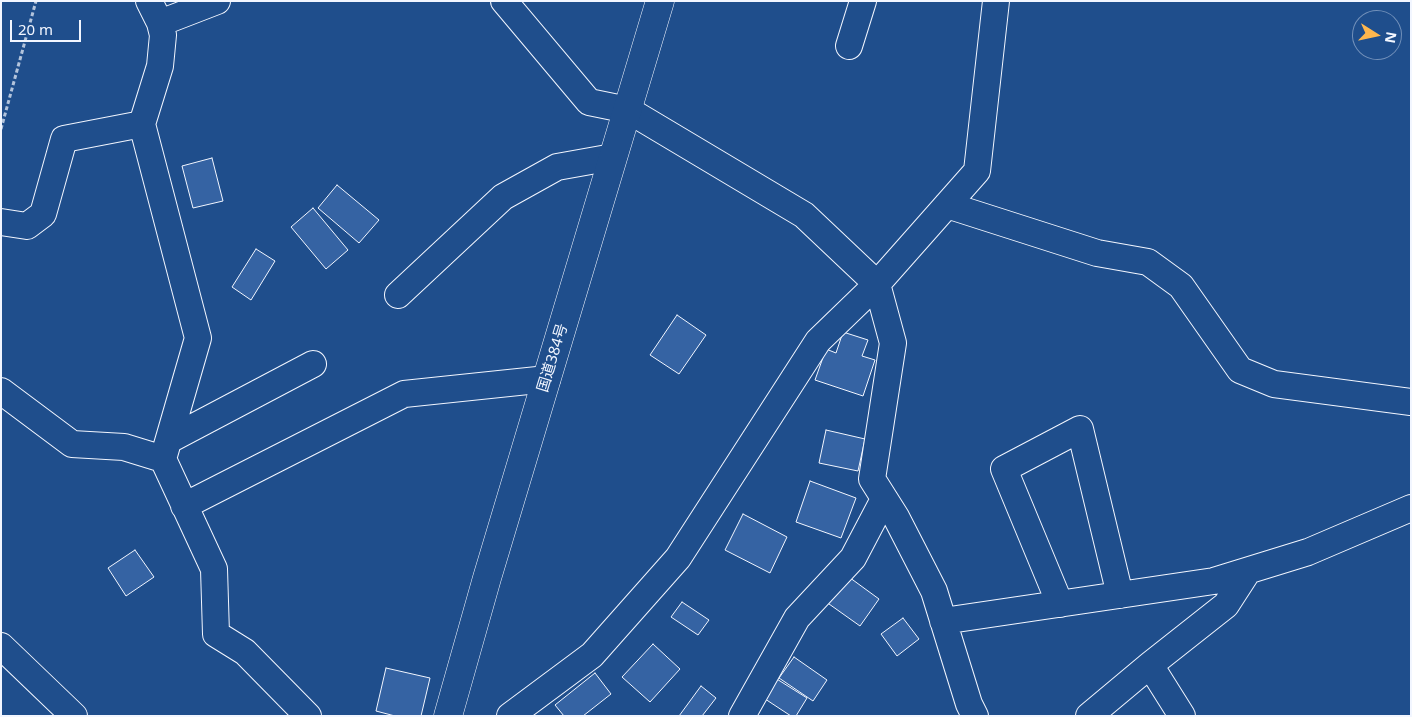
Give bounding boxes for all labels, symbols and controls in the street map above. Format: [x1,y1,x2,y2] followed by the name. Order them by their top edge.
[12,10,84,42] scale bar
[1352,10,1402,60] north arrow
[18,19,53,39] text: 20 m
[1381,30,1402,45] text: N
[534,322,572,394] street label: 国道384号

